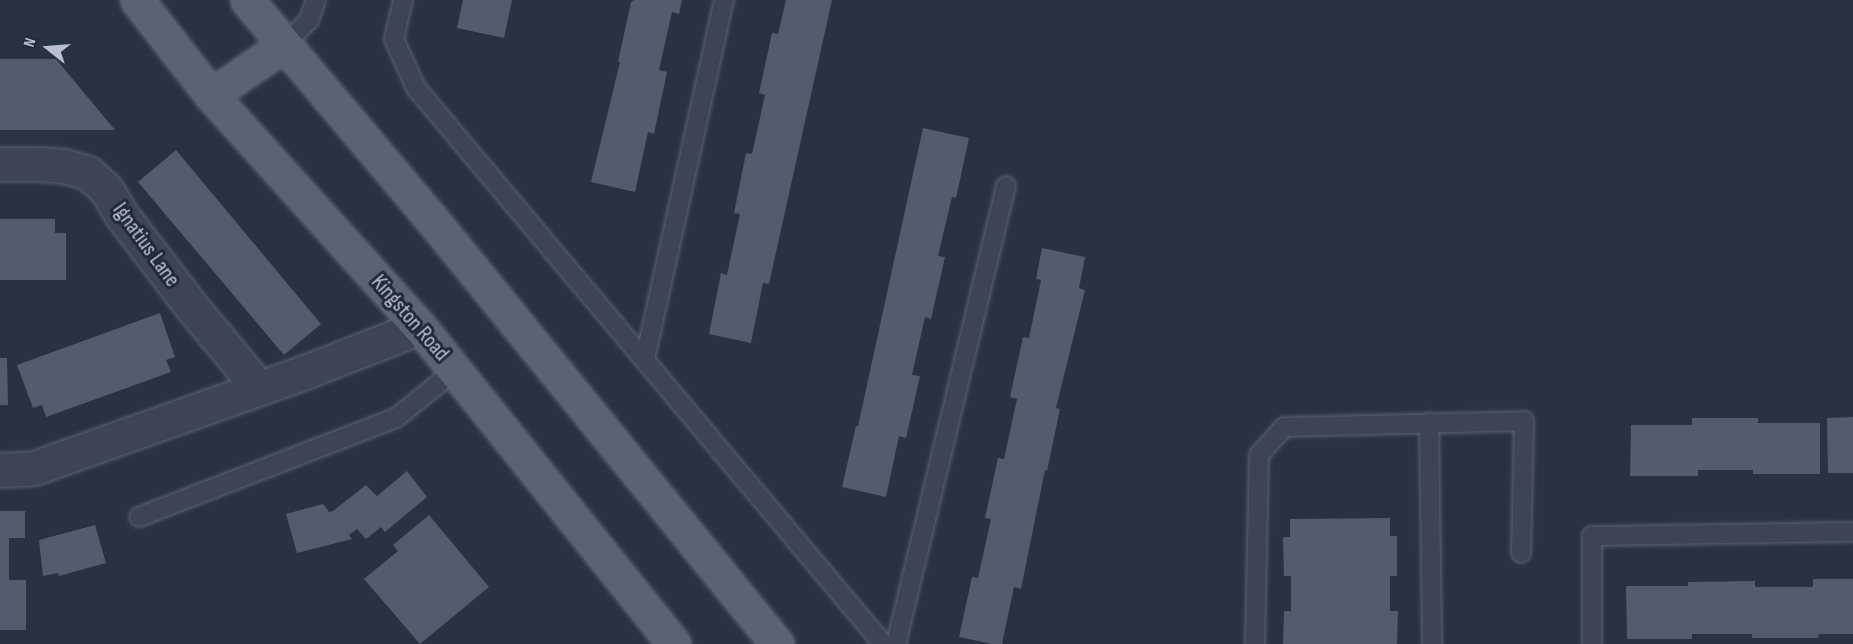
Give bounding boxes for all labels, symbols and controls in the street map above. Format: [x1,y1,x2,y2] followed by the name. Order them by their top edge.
[18,18,78,78] north arrow
[20,36,41,49] text: N
[107,198,185,292] street label: Ignatius Lane
[365,270,455,366] street label: Kingston Road

